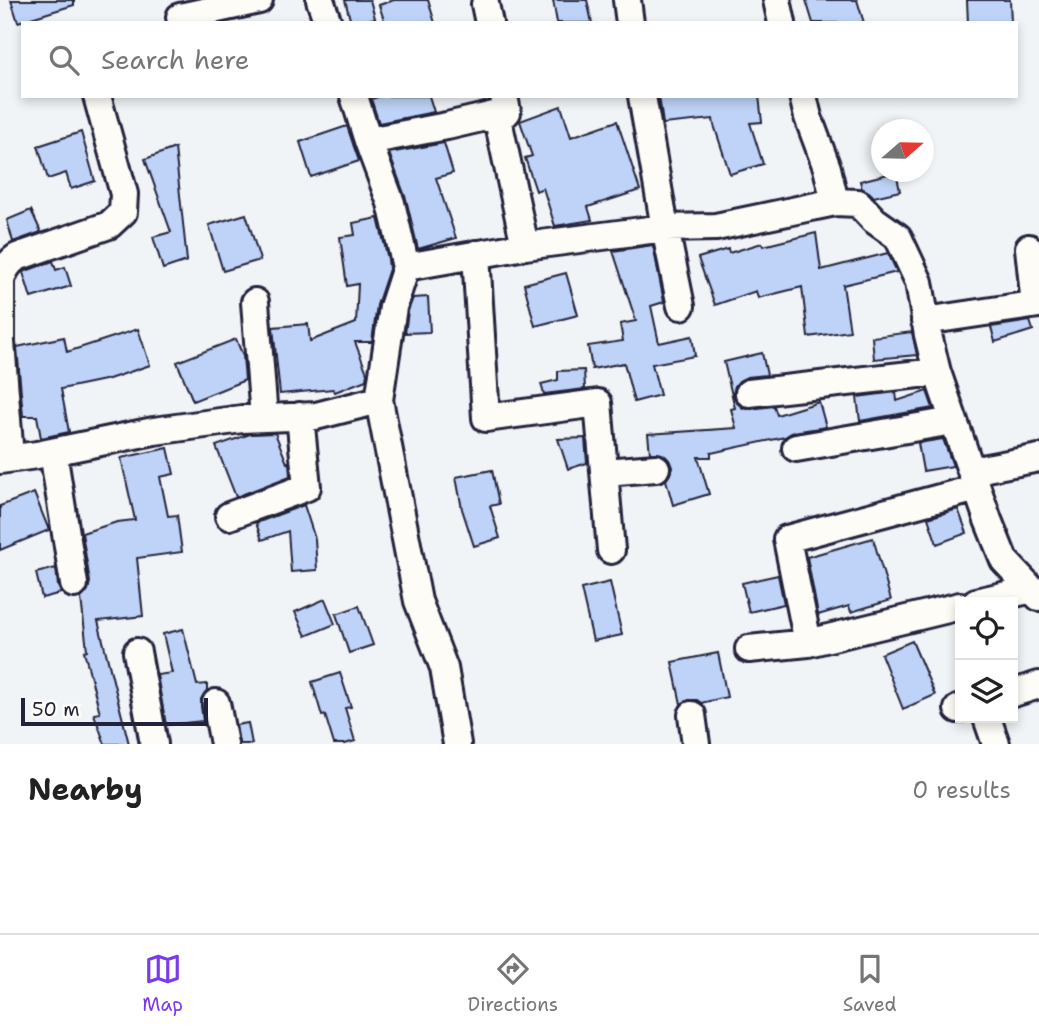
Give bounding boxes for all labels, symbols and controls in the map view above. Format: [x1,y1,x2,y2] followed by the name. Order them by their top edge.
[21,21,1018,98] search box
[45,41,83,79] icon: search
[101,42,250,77] text: Search here
[871,119,934,182] north arrow
[955,597,1018,723] map controls
[955,597,1018,660] button: locate
[955,660,1018,723] button: layers
[21,695,208,727] scale bar
[32,697,80,722] text: 50 m
[28,769,143,810] text: Nearby
[912,775,1011,805] text: 0 results
[142,950,183,1017] tab: Map
[468,950,558,1017] tab: Directions
[843,950,897,1017] tab: Saved

